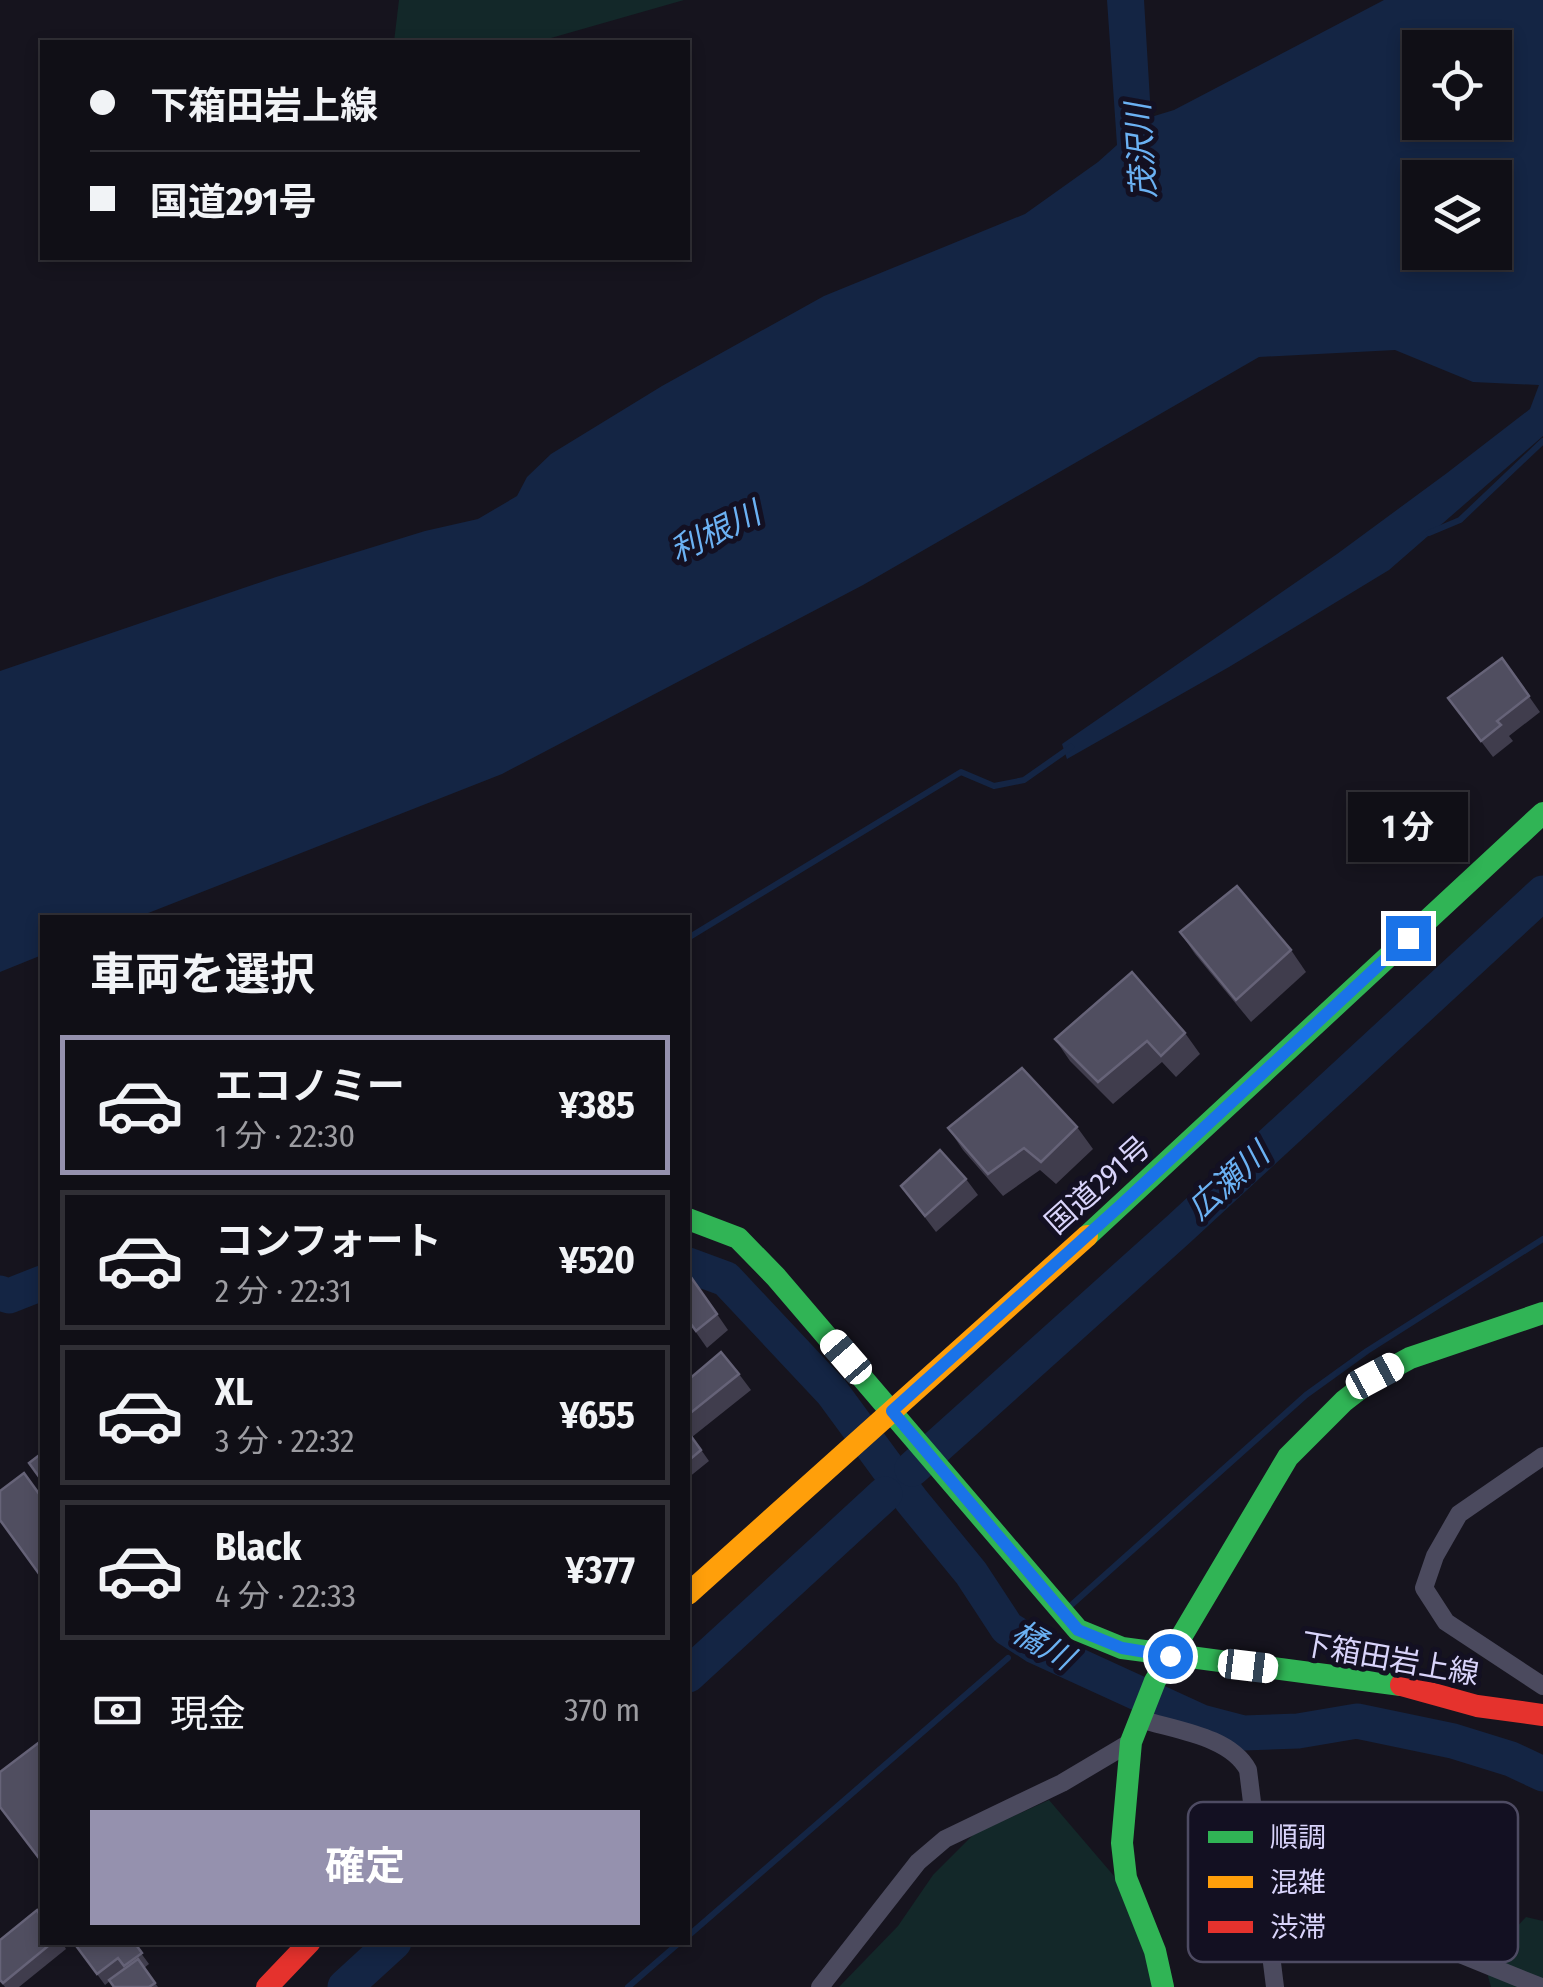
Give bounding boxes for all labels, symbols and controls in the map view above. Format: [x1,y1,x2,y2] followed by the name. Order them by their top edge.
[1402,30,1512,270] map controls
[1402,30,1512,140] button: locate
[150,83,378,129] text: 下箱田岩上線
[1118,99,1163,200] water label: 茂沢川
[1402,160,1512,270] button: layers
[150,179,317,225] text: 国道291号
[664,493,769,570] water label: 利根川
[1348,793,1468,863] callout: 1 分
[1382,808,1434,846] text: 1 分
[1386,916,1431,961] route end
[90,948,315,1002] text: 車両を選択
[95,1060,185,1150] icon: car
[215,1063,405,1109] text: エコノミー
[559,1082,635,1128] text: ¥385
[215,1117,355,1155] text: 1 分 · 22:30
[1038,1129,1158,1241] street label: 国道291号
[1180,1133,1279,1227] water label: 広瀬川
[95,1215,185,1305] icon: car
[215,1218,442,1264] text: コンフォート
[559,1237,635,1283] text: ¥520
[215,1272,352,1310] text: 2 分 · 22:31
[815,1325,877,1389] car
[1341,1349,1409,1403] car
[215,1369,253,1415] text: XL
[95,1370,185,1460] icon: car
[560,1392,635,1438] text: ¥655
[215,1422,354,1460] text: 3 分 · 22:32
[215,1524,301,1570] text: Black
[95,1525,185,1615] icon: car
[565,1547,635,1593] text: ¥377
[215,1577,356,1615] text: 4 分 · 22:33
[1006,1613,1083,1679] water label: 橘川
[1298,1626,1482,1692] street label: 下箱田岩上線
[1148,1634,1193,1679] route start
[1216,1647,1280,1685] car
[90,1683,145,1738] icon: cash
[170,1691,246,1737] text: 現金
[564,1691,640,1729] text: 370 m
[1188,1802,1518,1962] legend
[90,1810,640,1925] button: 確定
[1270,1821,1326,1854] text: 順調
[1270,1866,1326,1899] text: 混雑
[1270,1911,1326,1944] text: 渋滞

